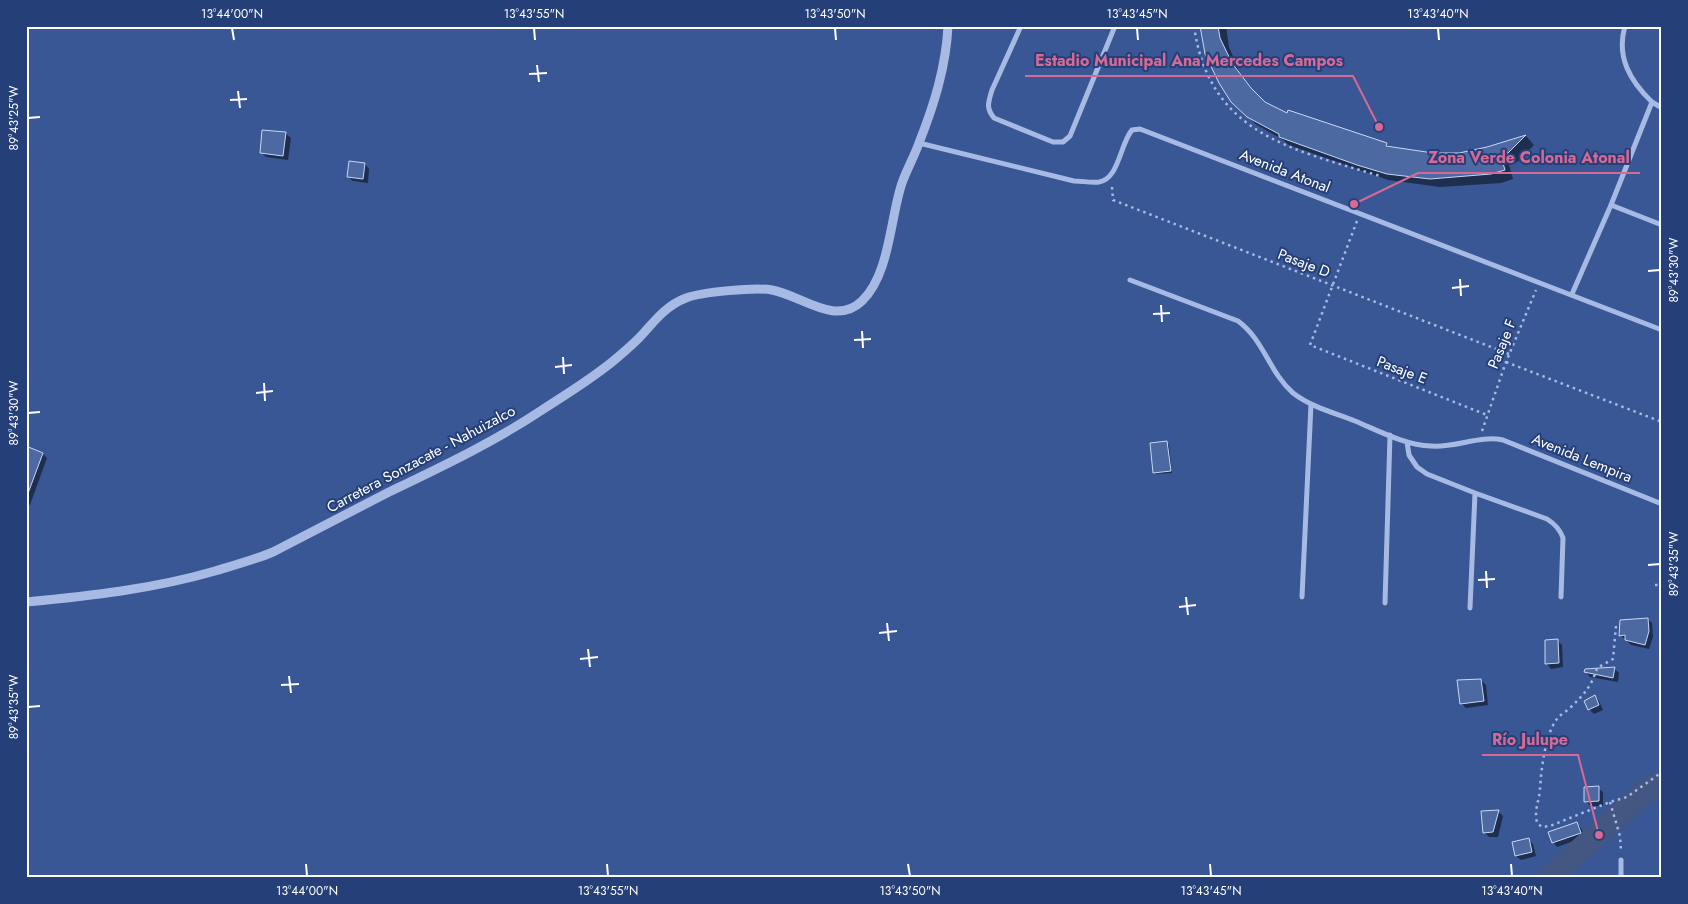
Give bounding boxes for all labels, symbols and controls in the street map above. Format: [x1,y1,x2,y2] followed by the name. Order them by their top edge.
[201,5,263,23] text: 13°44'00"N
[504,5,564,23] text: 13°43'55"N
[804,5,866,23] text: 13°43'50"N
[1107,5,1167,23] text: 13°43'45"N
[1407,5,1469,23] text: 13°43'40"N
[1025,45,1353,76] callout: Estadio Municipal Ana Mercedes Campos
[1035,49,1343,72] text: Estadio Municipal Ana Mercedes Campos
[5,85,23,150] text: 89°43'25"W
[1418,142,1640,173] callout: Zona Verde Colonia Atonal
[1236,144,1334,198] street label: Avenida Atonal
[1428,146,1630,169] text: Zona Verde Colonia Atonal
[1665,237,1683,302] text: 89°43'30"W
[1275,243,1333,283] street label: Pasaje D
[1482,316,1522,372] street label: Pasaje F
[1374,350,1430,390] street label: Pasaje E
[5,380,23,445] text: 89°43'30"W
[323,400,519,518] street label: Carretera Sonzacate - Nahuizalco
[1529,428,1635,488] street label: Avenida Lempira
[1665,532,1683,596] text: 89°43'35"W
[5,675,23,739] text: 89°43'35"W
[1482,724,1578,755] callout: Río Julupe
[1492,728,1568,751] text: Río Julupe
[276,882,338,900] text: 13°44'00"N
[578,882,638,900] text: 13°43'55"N
[879,882,941,900] text: 13°43'50"N
[1181,882,1241,900] text: 13°43'45"N
[1481,882,1543,900] text: 13°43'40"N

